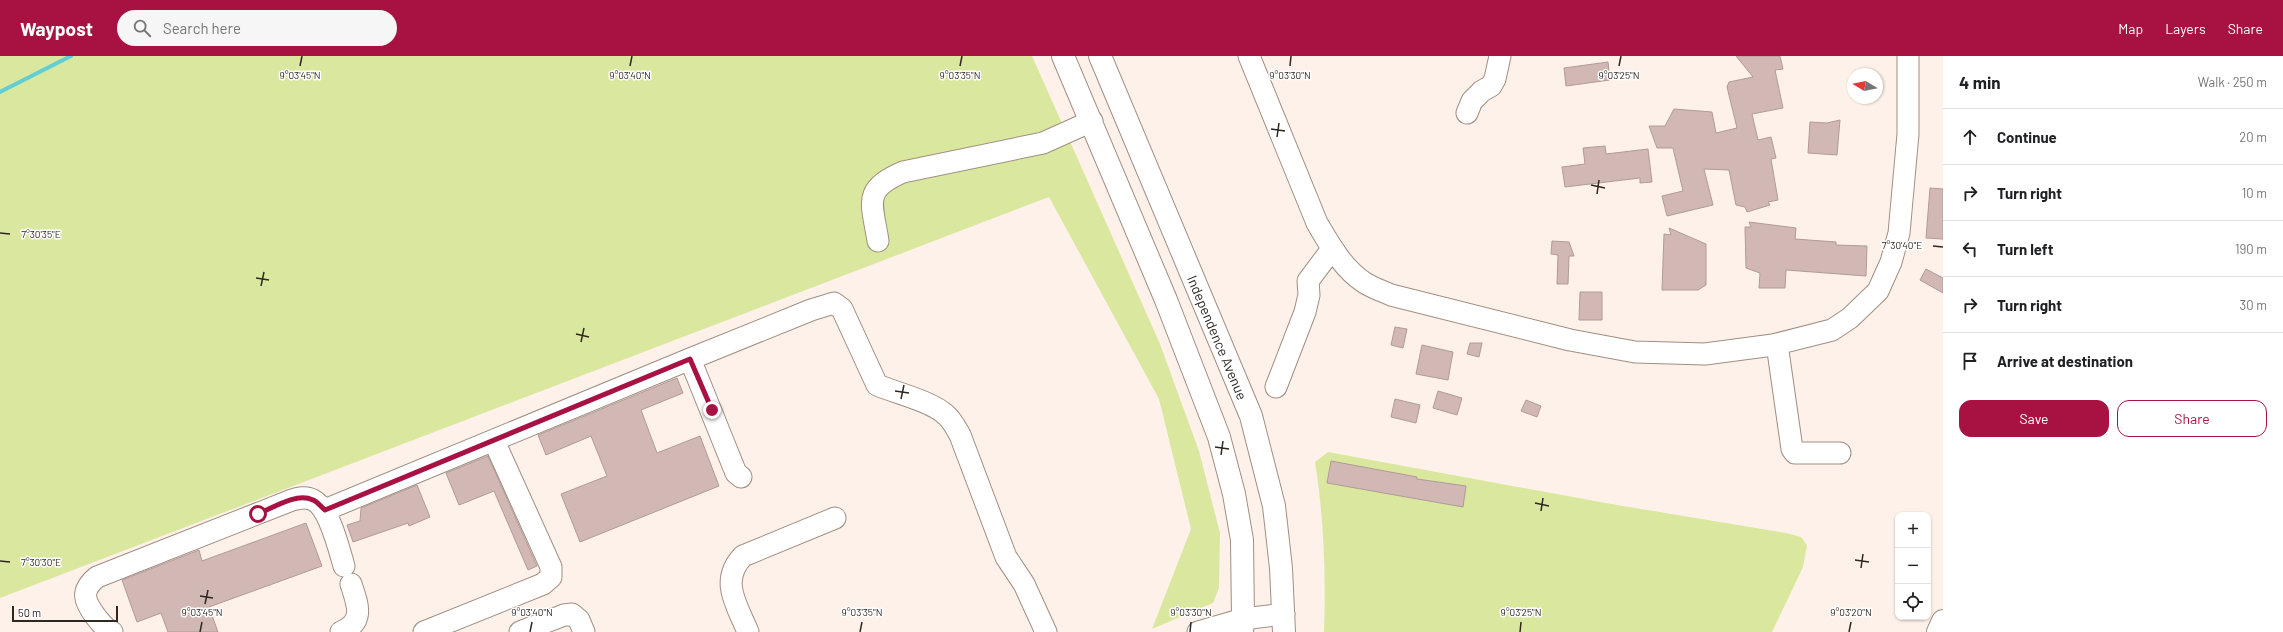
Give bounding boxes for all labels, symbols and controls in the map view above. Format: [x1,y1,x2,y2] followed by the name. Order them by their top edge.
[117,10,397,46] search box
[20,17,93,40] text: Waypost
[131,17,153,39] icon: search
[163,19,241,37] text: Search here
[2118,20,2143,37] text: Map
[2165,20,2206,37] text: Layers
[2228,20,2263,37] text: Share
[1847,68,1883,104] north arrow
[279,69,321,81] text: 9°03'45"N
[609,69,651,81] text: 9°03'40"N
[940,69,980,81] text: 9°03'35"N
[1269,69,1311,81] text: 9°03'30"N
[1598,69,1640,81] text: 9°03'25"N
[1959,72,2001,92] text: 4 min
[2198,74,2267,90] text: Walk · 250 m
[1959,126,1981,148] icon: ahead
[1997,128,2057,146] text: Continue
[2239,129,2267,145] text: 20 m
[1959,182,1981,204] icon: right
[1997,184,2062,202] text: Turn right
[2242,185,2267,201] text: 10 m
[21,228,61,240] text: 7°30'35"E
[1959,238,1981,260] icon: left
[1882,239,1922,251] text: 7°30'40"E
[1997,240,2053,258] text: Turn left
[2235,241,2267,257] text: 190 m
[1184,272,1252,402] street label: Independence Avenue
[1959,294,1981,316] icon: right
[1997,296,2062,314] text: Turn right
[2240,297,2267,313] text: 30 m
[1959,350,1981,372] icon: arrive
[1997,352,2133,370] text: Arrive at destination
[1959,400,2109,437] button: Save
[2117,400,2267,437] button: Share
[703,401,721,419] route end
[249,505,267,523] route start
[1895,512,1931,620] map controls
[1895,512,1931,548] button: +
[1895,548,1931,584] button: −
[21,556,61,568] text: 7°30'30"E
[1895,584,1931,620] button: locate
[12,604,118,623] scale bar
[18,606,41,619] text: 50 m
[181,606,223,618] text: 9°03'45"N
[511,606,553,618] text: 9°03'40"N
[842,606,882,618] text: 9°03'35"N
[1170,606,1212,618] text: 9°03'30"N
[1500,606,1542,618] text: 9°03'25"N
[1830,606,1872,618] text: 9°03'20"N

